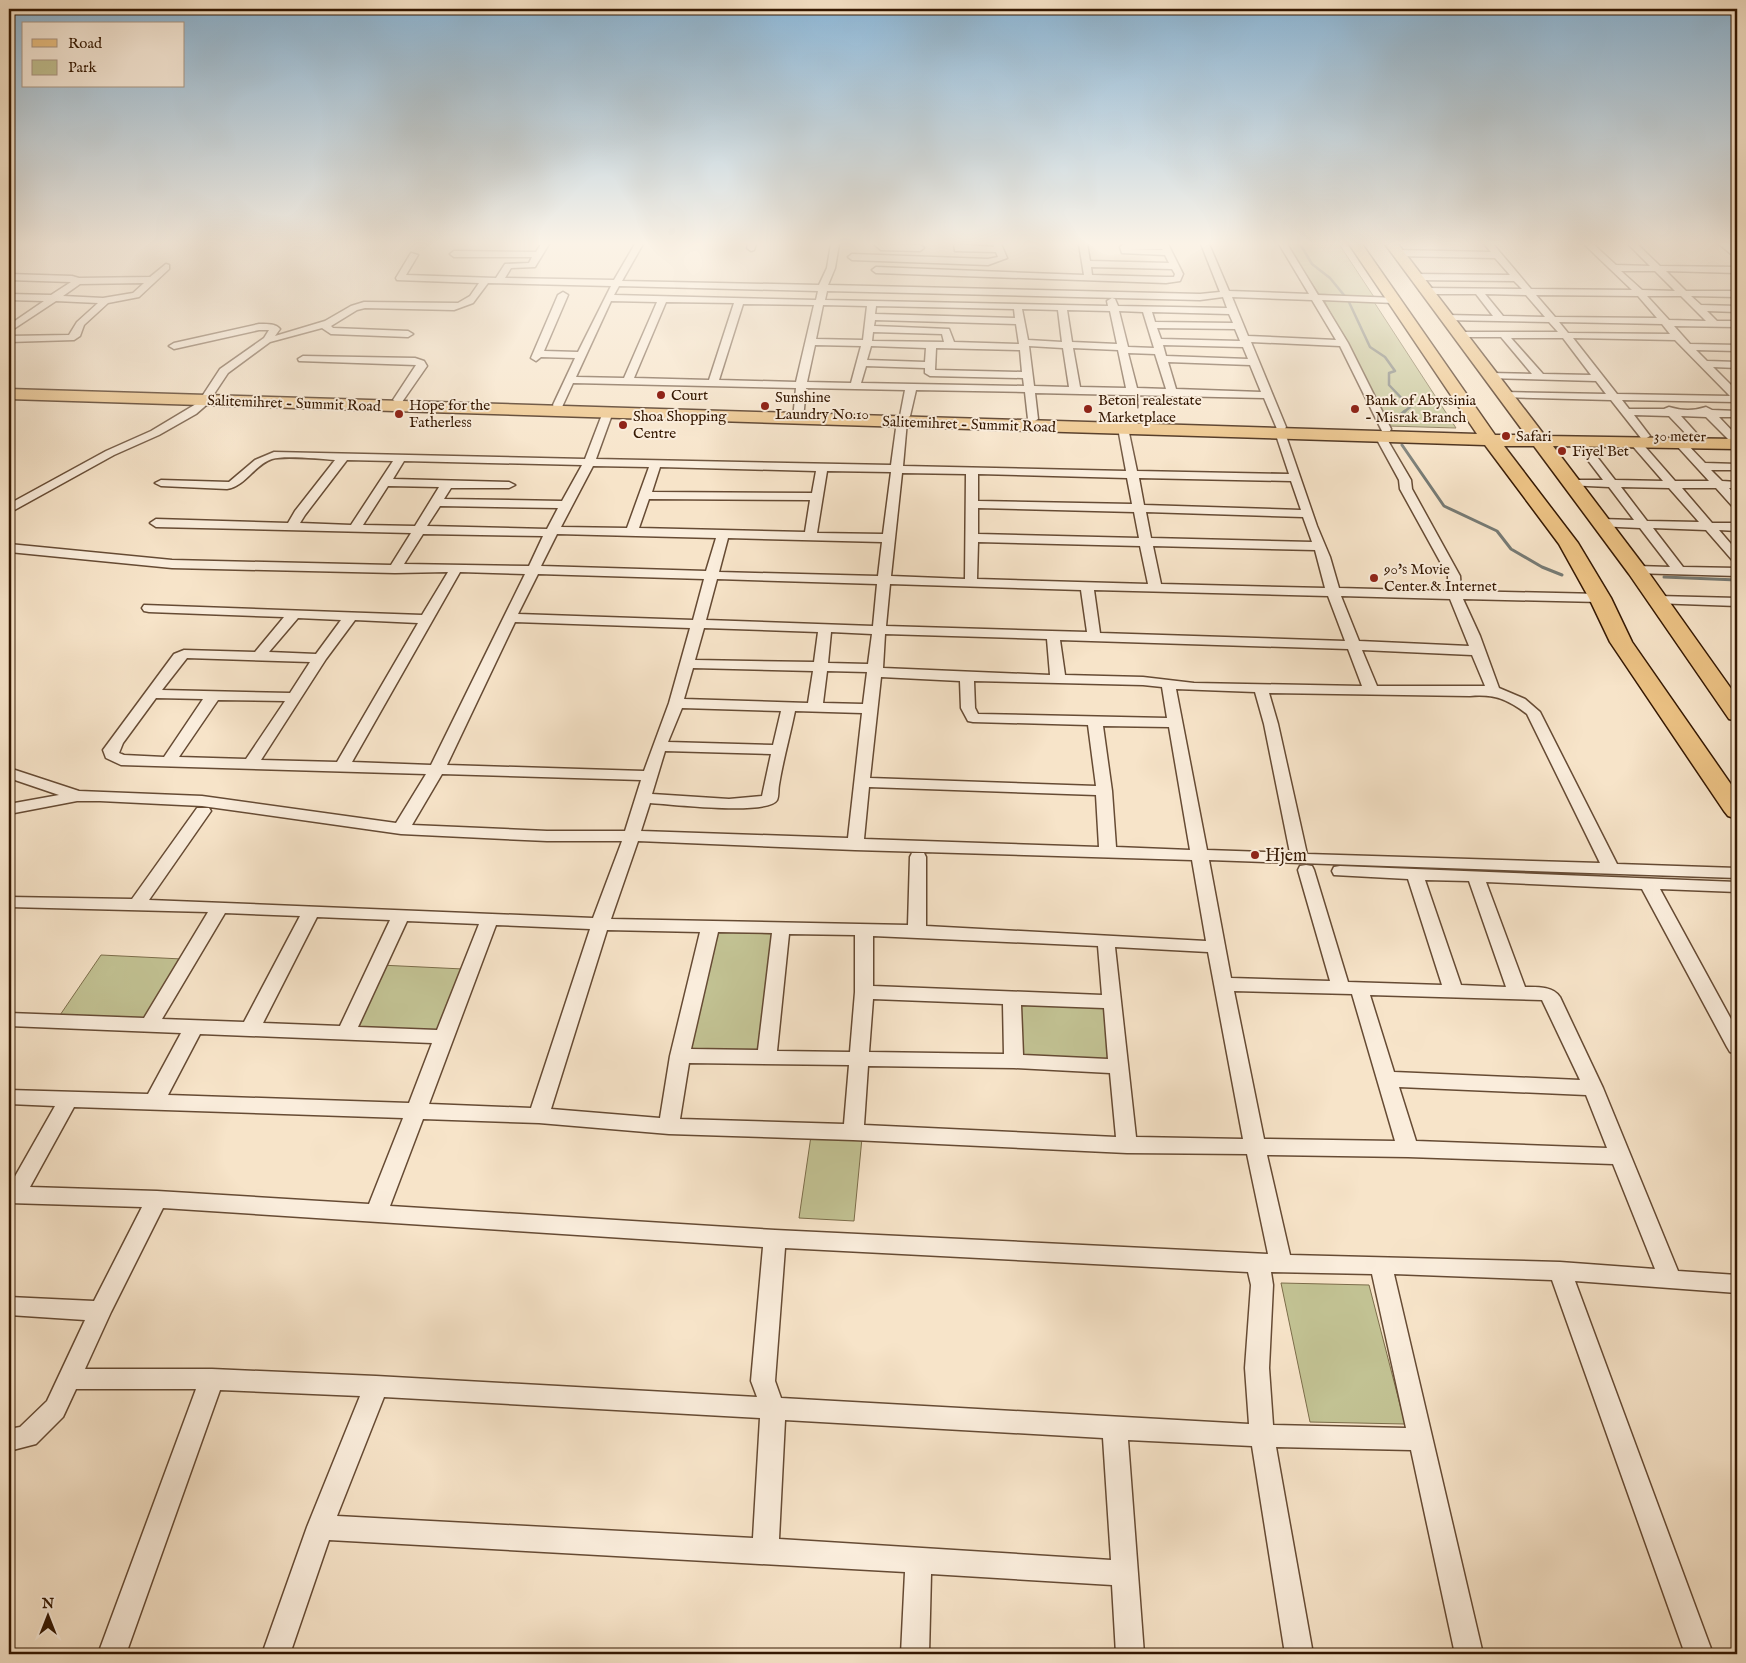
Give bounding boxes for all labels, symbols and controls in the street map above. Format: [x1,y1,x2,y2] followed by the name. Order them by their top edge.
[22,22,185,88] legend
[68,34,103,53] text: Road
[68,58,98,77] text: Park
[671,386,708,405] place label: Court
[775,388,869,424] place label: Sunshine Laundry No.10
[655,389,667,401] marker: Court
[207,391,382,416] street label: Salitemihret - Summit Road
[1098,391,1202,427] place label: Beton| realestate Marketplace
[1365,391,1476,427] place label: Bank of Abyssinia - Misrak Branch
[409,396,490,432] place label: Hope for the Fatherless
[759,400,771,412] marker: Sunshine Laundry No.10
[1082,403,1094,415] marker: Beton| realestate Marketplace
[1349,403,1361,415] marker: Bank of Abyssinia - Misrak Branch
[633,407,727,443] place label: Shoa Shopping Centre
[393,408,405,420] marker: Hope for the Fatherless
[882,412,1057,437] street label: Salitemihret - Summit Road
[617,419,629,431] marker: Shoa Shopping Centre
[1516,427,1552,446] place label: Safari
[1654,427,1707,446] street label: 30 meter
[1500,430,1512,442] marker: Safari
[1572,442,1629,461] place label: Fiyel Bet
[1556,445,1568,457] marker: Fiyel Bet
[1383,560,1497,596] place label: 90's Movie Center & Internet
[1368,572,1380,584] marker: 90's Movie Center & Internet
[1265,845,1307,868] place label: Hjem
[1249,849,1261,861] marker: Hjem
[22,1590,72,1640] north arrow
[41,1595,54,1613] text: N

